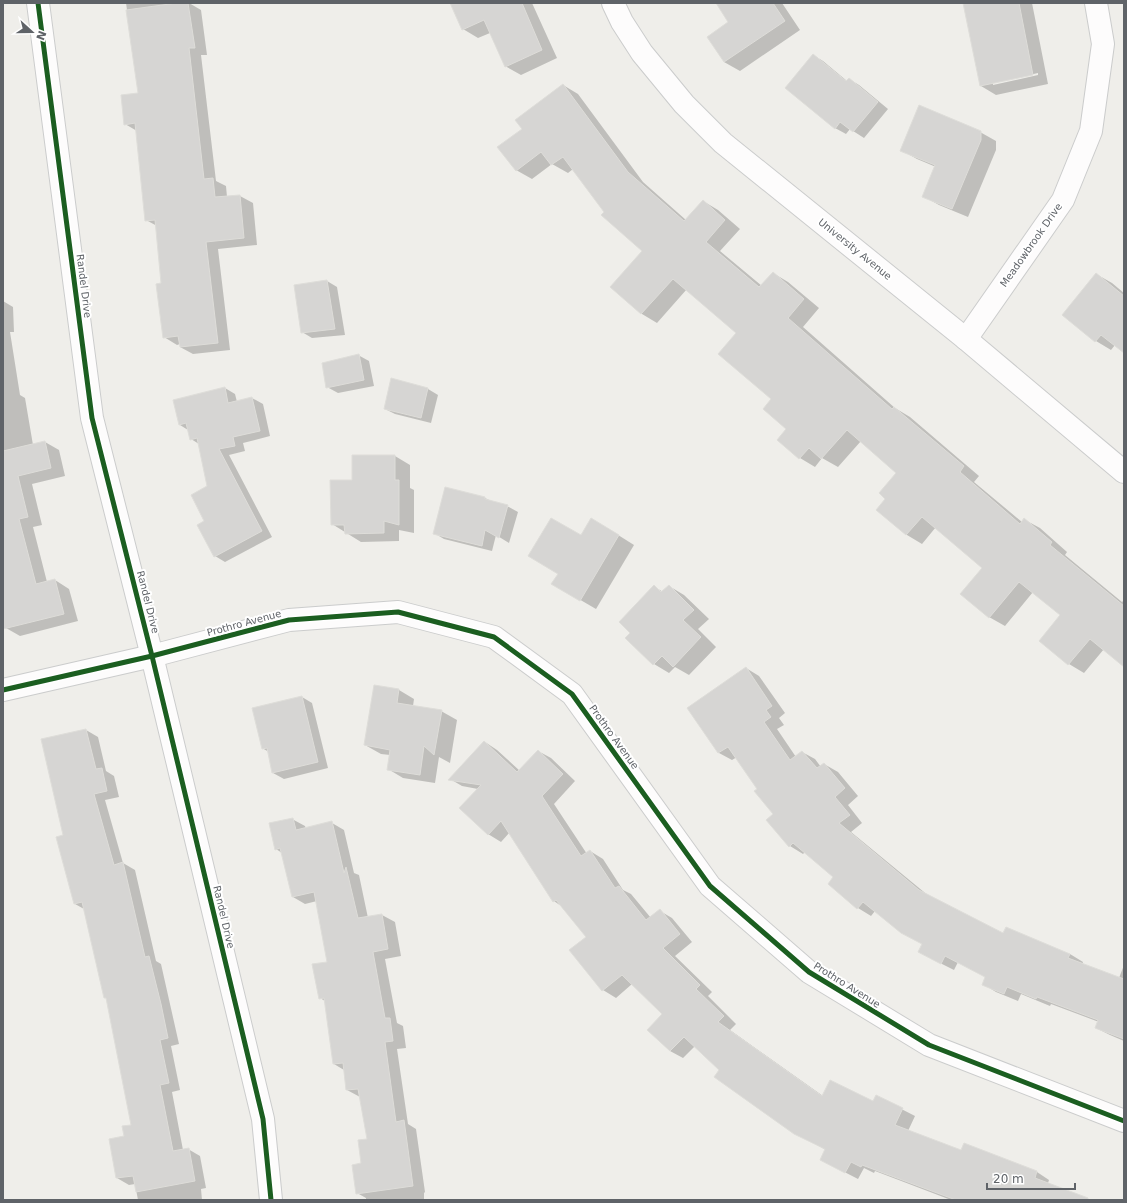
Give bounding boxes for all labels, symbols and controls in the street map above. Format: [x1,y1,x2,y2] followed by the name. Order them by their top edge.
[12,12,52,52] north arrow
[33,29,49,42] text: N
[998,201,1064,289] street label: Meadowbrook Drive
[816,216,894,282] street label: University Avenue
[75,253,93,319] street label: Randel Drive
[135,569,161,635] street label: Randel Drive
[206,608,282,638] street label: Prothro Avenue
[587,703,641,771] street label: Prothro Avenue
[211,884,237,950] street label: Randel Drive
[812,960,882,1010] street label: Prothro Avenue
[987,1165,1075,1191] scale bar
[993,1172,1024,1186] text: 20 m

